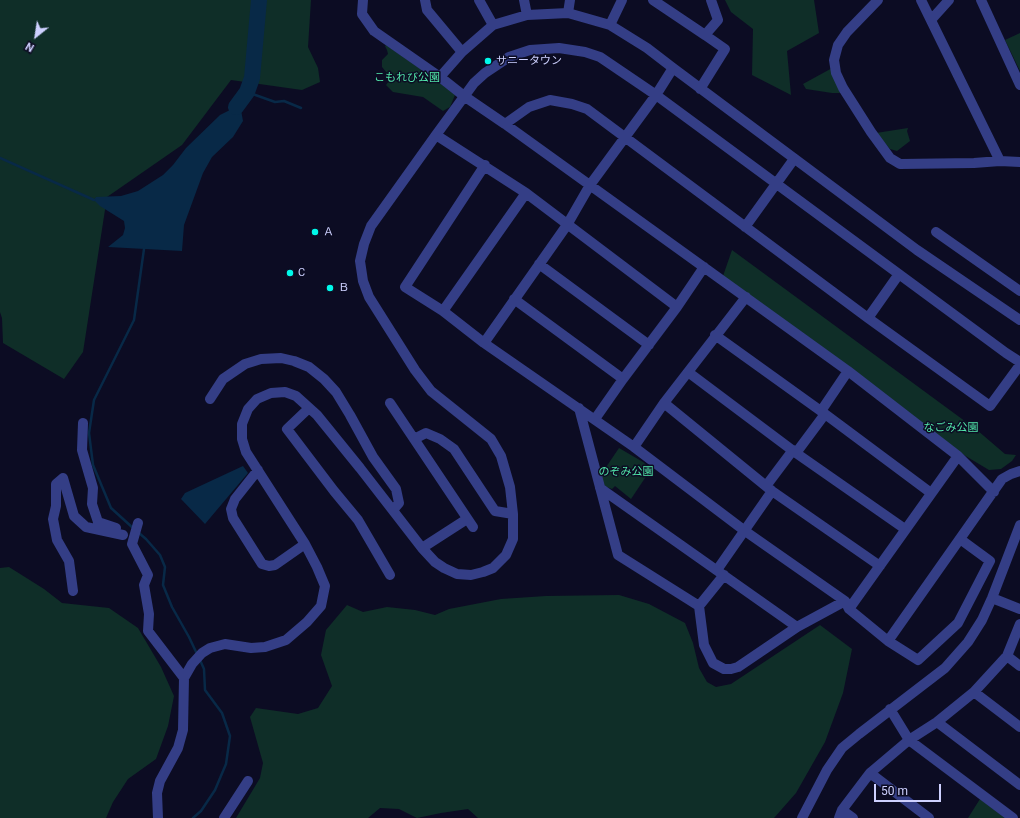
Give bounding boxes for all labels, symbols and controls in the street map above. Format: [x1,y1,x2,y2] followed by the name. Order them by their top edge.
[16,16,56,56] north arrow
[23,39,36,54] text: N
[496,54,562,68] place label: サニータウン
[483,56,493,66] marker: サニータウン
[374,71,440,85] park label: こもれび公園
[323,225,334,239] place label: Ａ
[310,227,320,237] marker: Ａ
[298,266,305,280] place label: C
[285,268,295,278] marker: C
[338,281,349,295] place label: Ｂ
[325,283,335,293] marker: Ｂ
[924,421,978,435] park label: なごみ公園
[599,465,653,479] park label: のぞみ公園
[876,776,943,802] scale bar
[881,784,908,798] text: 50 m

